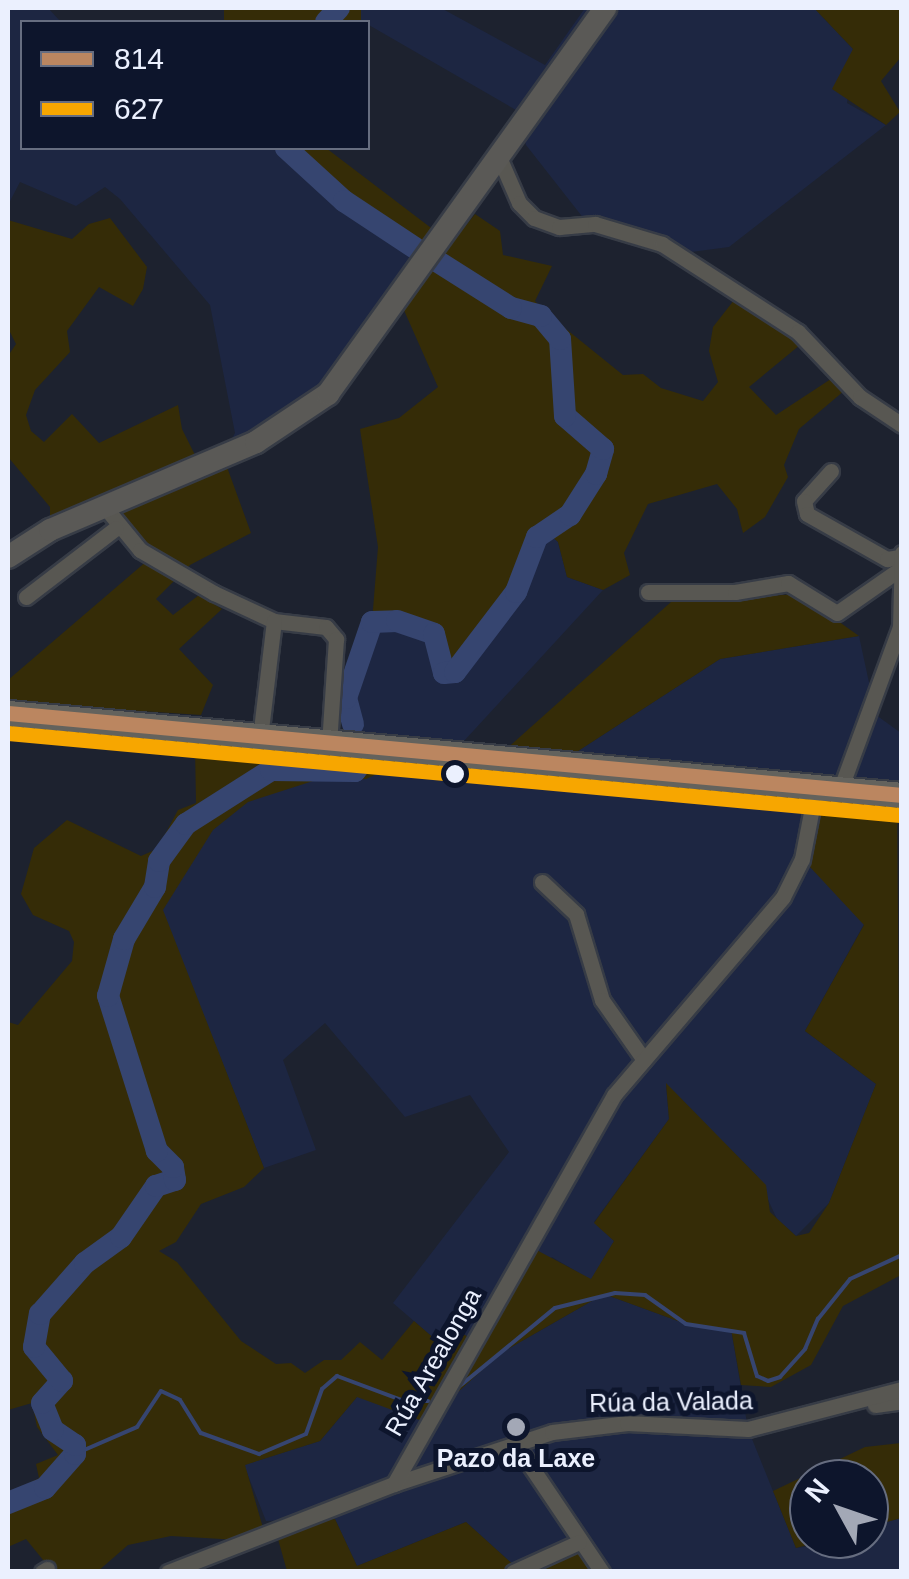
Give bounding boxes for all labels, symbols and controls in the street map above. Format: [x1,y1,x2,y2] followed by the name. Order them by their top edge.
[20,20,370,150] legend
[114,42,164,75] text: 814
[114,92,164,125] text: 627
[445,764,465,784] unlabelled marker
[378,1282,488,1442] street label: Rúa Arealonga
[589,1386,753,1418] street label: Rúa da Valada
[505,1416,527,1438] marker: Pazo da Laxe
[437,1443,595,1473] place label: Pazo da Laxe
[789,1459,889,1559] north arrow
[799,1473,836,1508] text: N

